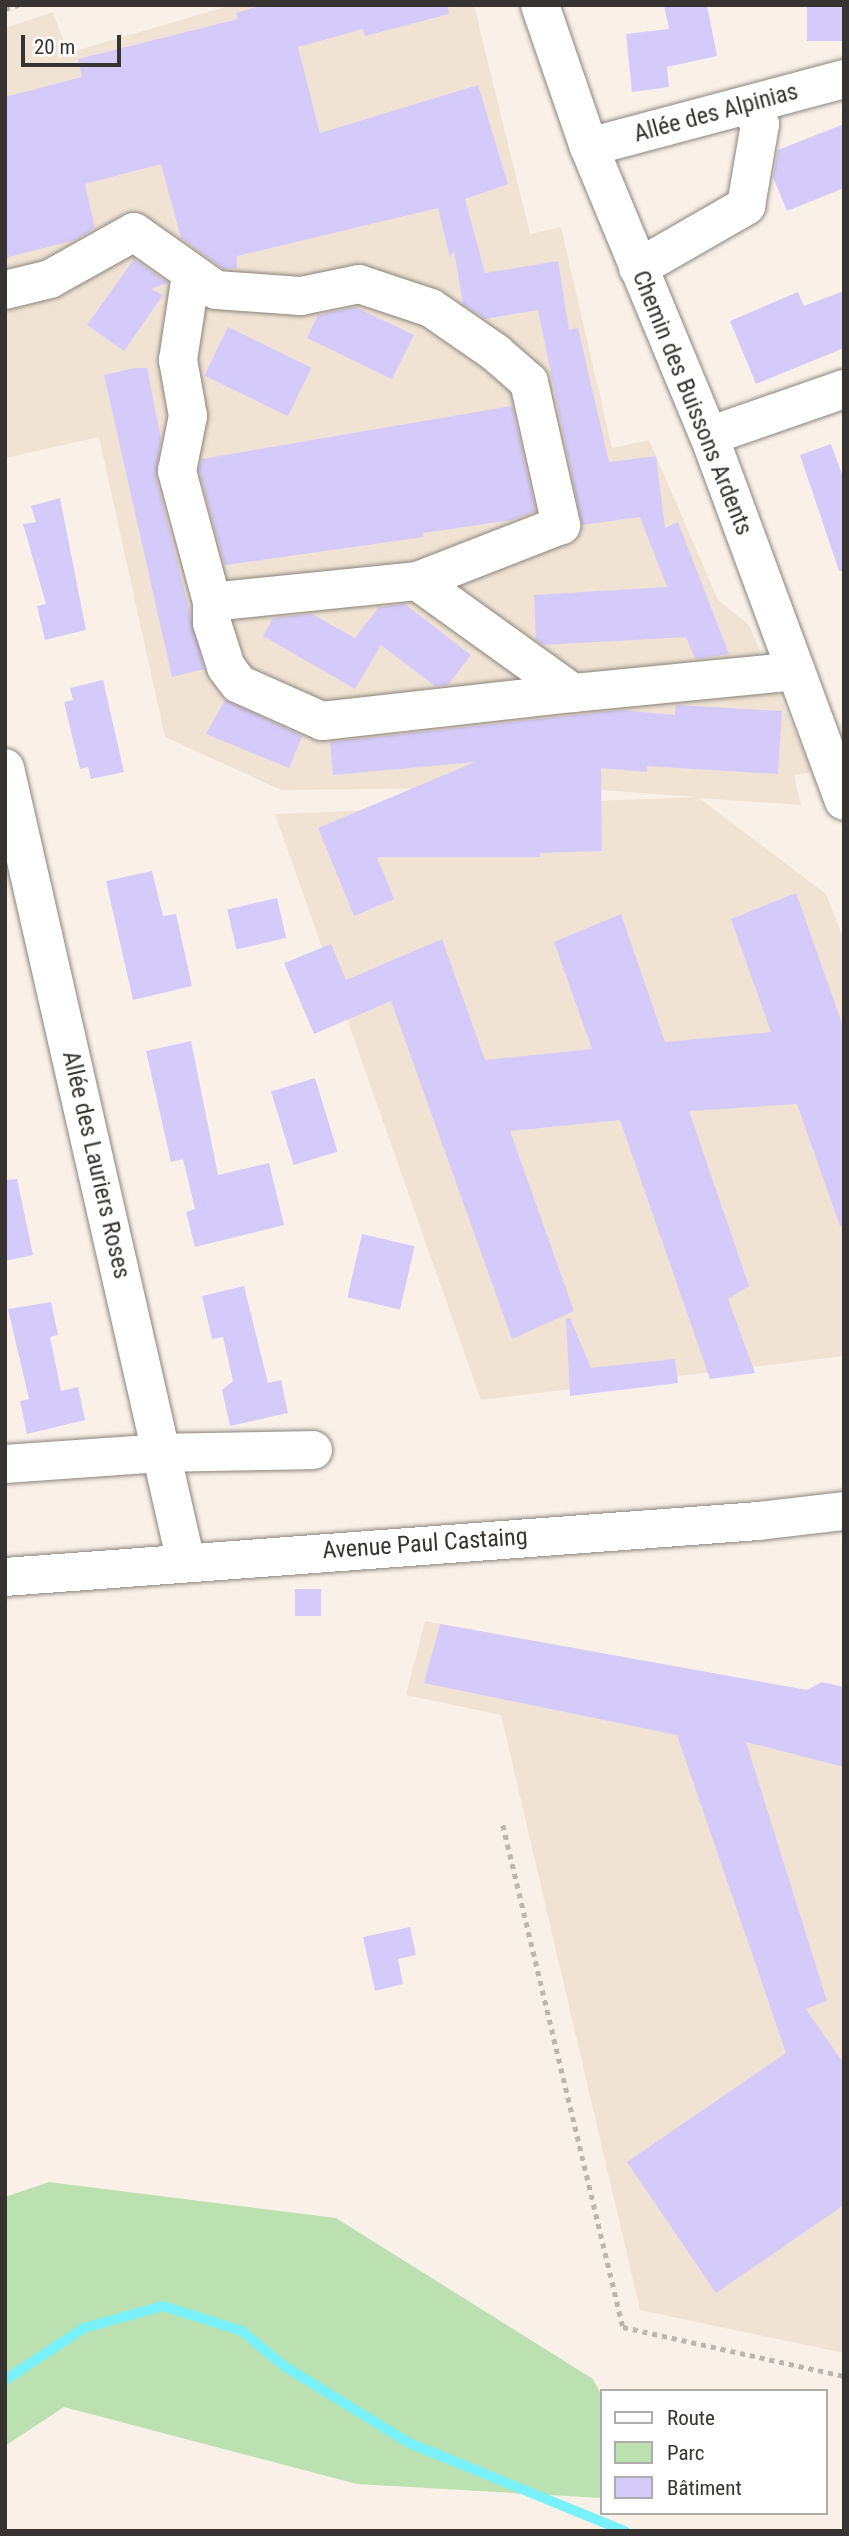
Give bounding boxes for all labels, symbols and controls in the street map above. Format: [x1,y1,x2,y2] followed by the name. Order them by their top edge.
[24,21,124,65] scale bar
[34,35,75,59] text: 20 m
[631,77,801,149] street label: Allée des Alpinias
[626,267,758,539] street label: Chemin des Buissons Ardents
[56,1048,136,1282] street label: Allée des Lauriers Roses
[321,1522,529,1566] street label: Avenue Paul Castaing
[600,2389,828,2515] legend
[667,2406,715,2430] text: Route
[667,2441,705,2465] text: Parc
[667,2476,742,2500] text: Bâtiment

